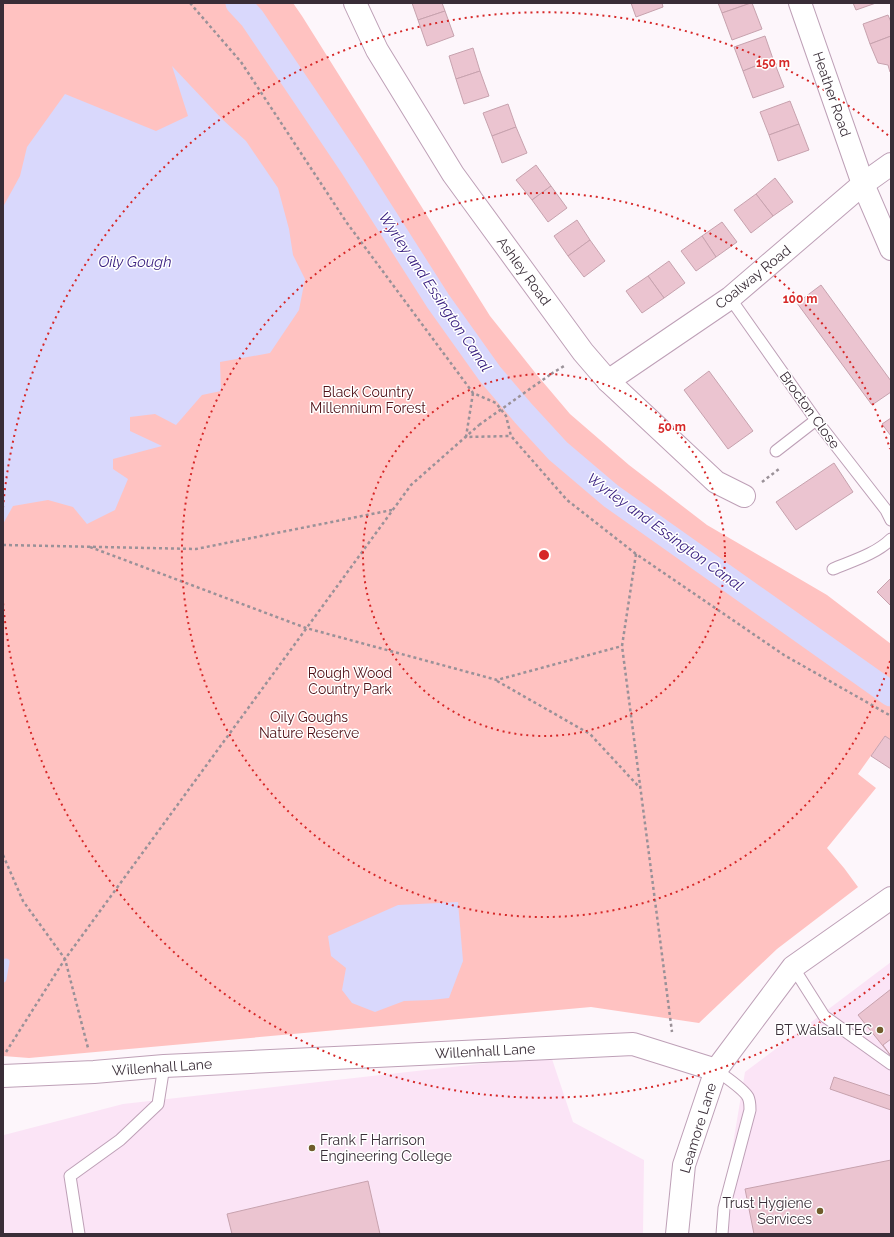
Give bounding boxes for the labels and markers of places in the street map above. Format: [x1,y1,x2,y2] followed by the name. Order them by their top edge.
[537,548,551,562] centre of rings
[775,1022,872,1038] place label: BT Walsall TEC
[875,1025,885,1035] marker: BT Walsall TEC
[320,1132,452,1164] place label: Frank F Harrison Engineering College
[307,1143,317,1153] marker: Frank F Harrison Engineering College
[722,1195,812,1227] place label: Trust Hygiene Services
[815,1206,825,1216] marker: Trust Hygiene Services

